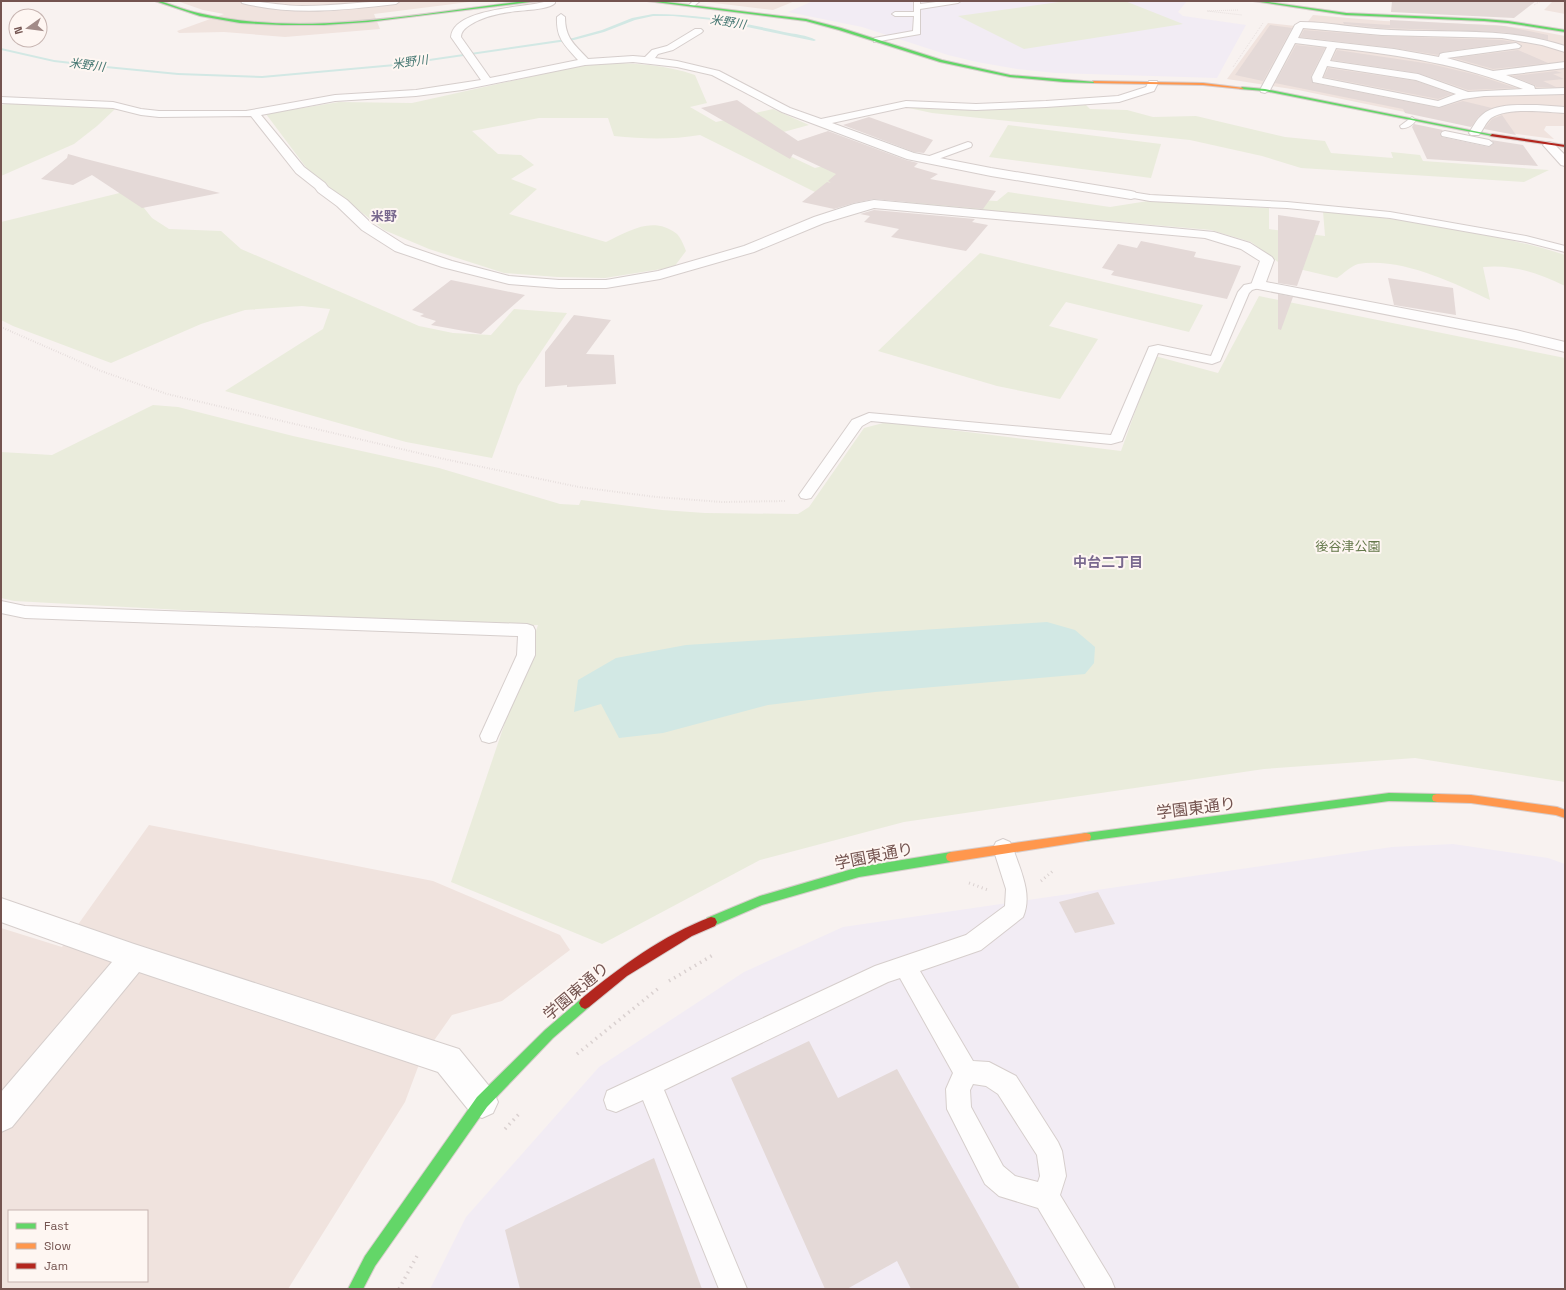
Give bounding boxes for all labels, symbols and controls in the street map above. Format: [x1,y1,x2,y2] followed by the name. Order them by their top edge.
[8,8,48,48] north arrow
[709,11,749,33] water label: 米野川
[11,25,26,36] text: N
[391,51,431,72] water label: 米野川
[68,55,108,75] water label: 米野川
[371,208,397,225] district label: 米野
[1315,538,1381,555] park label: 後谷津公園
[1073,553,1143,571] district label: 中台二丁目
[1155,793,1237,823] street label: 学園東通り
[833,838,915,874] street label: 学園東通り
[539,957,613,1025] street label: 学園東通り
[8,1210,148,1282] legend
[44,1218,69,1234] text: Fast
[44,1238,71,1254] text: Slow
[44,1258,68,1274] text: Jam

